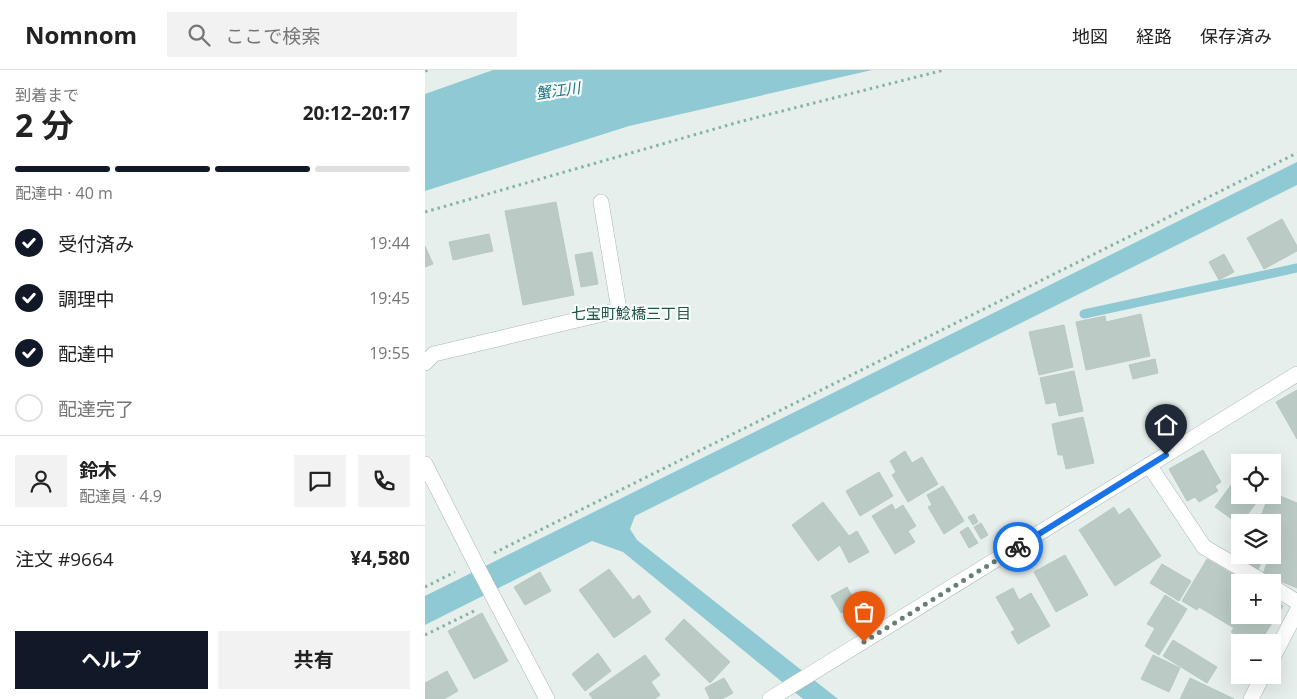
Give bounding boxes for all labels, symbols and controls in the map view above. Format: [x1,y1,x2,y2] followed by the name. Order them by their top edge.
[167,12,517,57] search box
[25,18,137,51] text: Nomnom
[185,21,213,49] icon: search
[225,23,320,49] text: ここで検索
[1072,24,1108,48] text: 地図
[1136,24,1172,48] text: 経路
[1200,24,1272,48] text: 保存済み
[534,77,584,103] water label: 蟹江川
[15,84,79,106] text: 到着まで
[303,100,410,126] text: 20:12–20:17
[15,103,74,146] text: 2 分
[15,182,113,204] text: 配達中 · 40 m
[15,229,43,257] icon: check
[58,231,134,257] text: 受付済み
[369,232,410,254] text: 19:44
[15,284,43,312] icon: check
[58,286,115,312] text: 調理中
[369,287,410,309] text: 19:45
[571,303,691,323] district label: 七宝町鯰橋三丁目
[15,339,43,367] icon: check
[58,341,115,367] text: 配達中
[369,342,410,364] text: 19:55
[58,396,134,422] text: 配達完了
[1145,404,1187,455] pin
[1152,411,1180,439] icon: home
[1231,454,1281,684] map controls
[1231,454,1281,504] button: locate
[15,455,67,507] button: person
[294,455,346,507] button: chat
[358,455,410,507] button: phone
[79,457,117,483] text: 鈴木
[79,485,162,507] text: 配達員 · 4.9
[1231,514,1281,564] button: layers
[993,522,1043,572] courier
[1004,533,1032,561] icon: bike
[350,545,410,571] text: ¥4,580
[15,546,114,572] text: 注文 #9664
[1231,574,1281,624] button: +
[843,591,885,642] pin
[850,598,878,626] icon: bag
[15,631,208,689] button: ヘルプ
[218,631,410,689] button: 共有
[1231,634,1281,684] button: −

